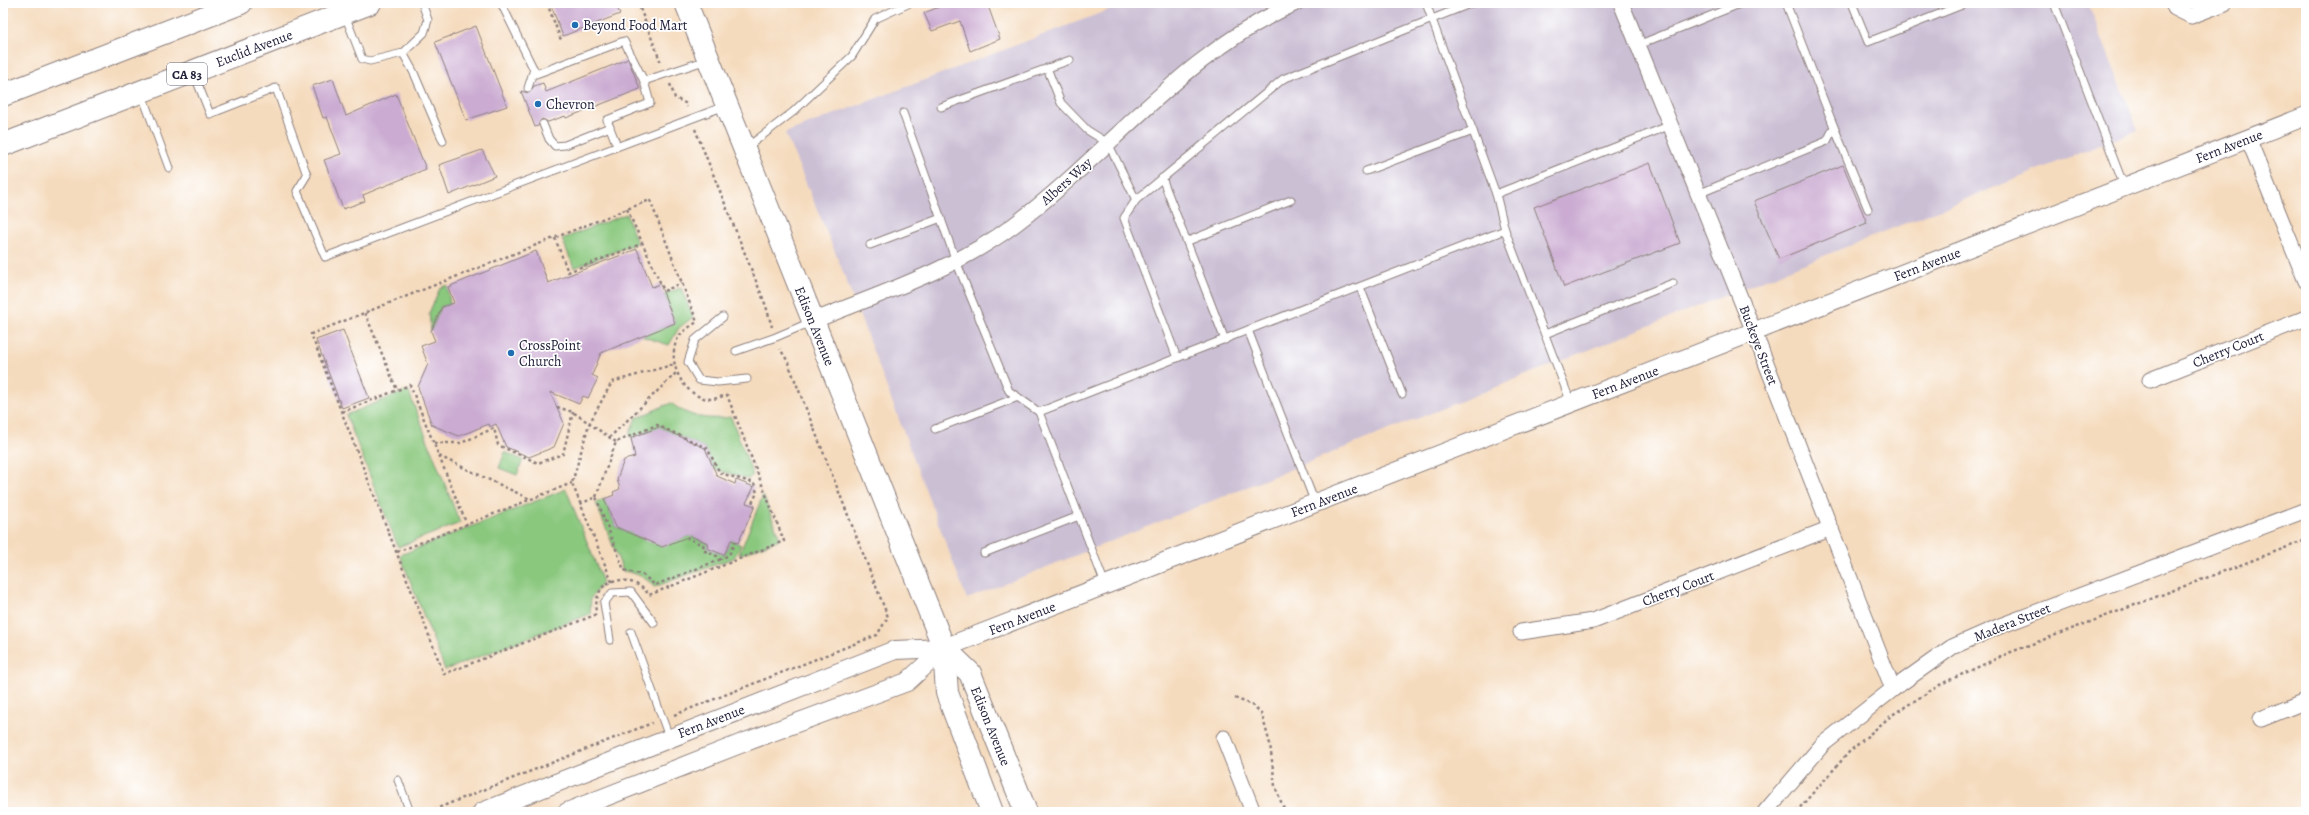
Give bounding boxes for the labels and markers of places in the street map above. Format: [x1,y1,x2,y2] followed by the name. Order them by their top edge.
[583,16,688,35] place label: Beyond Food Mart
[570,20,580,30] marker: Beyond Food Mart
[546,95,595,114] place label: Chevron
[533,99,543,109] marker: Chevron
[519,336,581,371] place label: CrossPoint Church
[506,348,516,358] marker: CrossPoint Church

